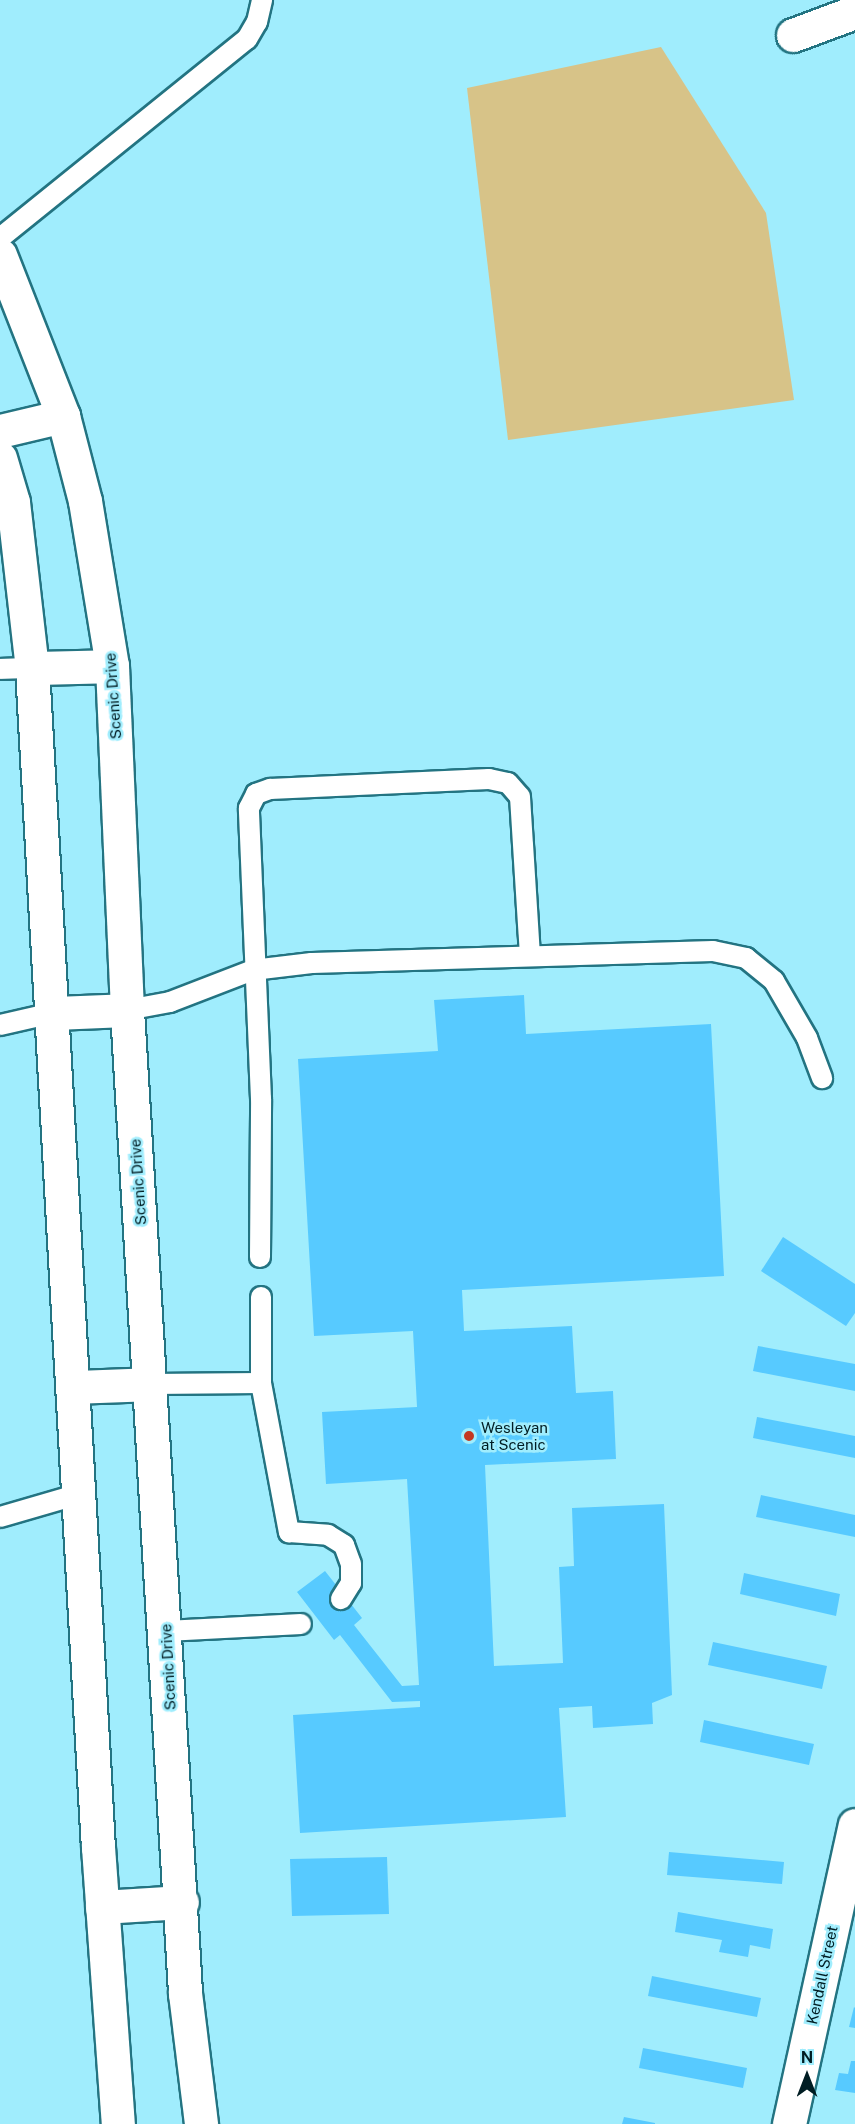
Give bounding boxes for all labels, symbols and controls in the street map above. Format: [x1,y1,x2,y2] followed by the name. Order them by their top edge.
[101,652,125,740] street label: Scenic Drive
[126,1138,150,1226] street label: Scenic Drive
[481,1418,548,1453] place label: Wesleyan at Scenic
[462,1429,476,1443] marker: Wesleyan at Scenic
[157,1623,179,1711] street label: Scenic Drive
[803,1924,841,2026] street label: Kendall Street
[777,2046,837,2106] north arrow
[801,2048,813,2067] text: N

